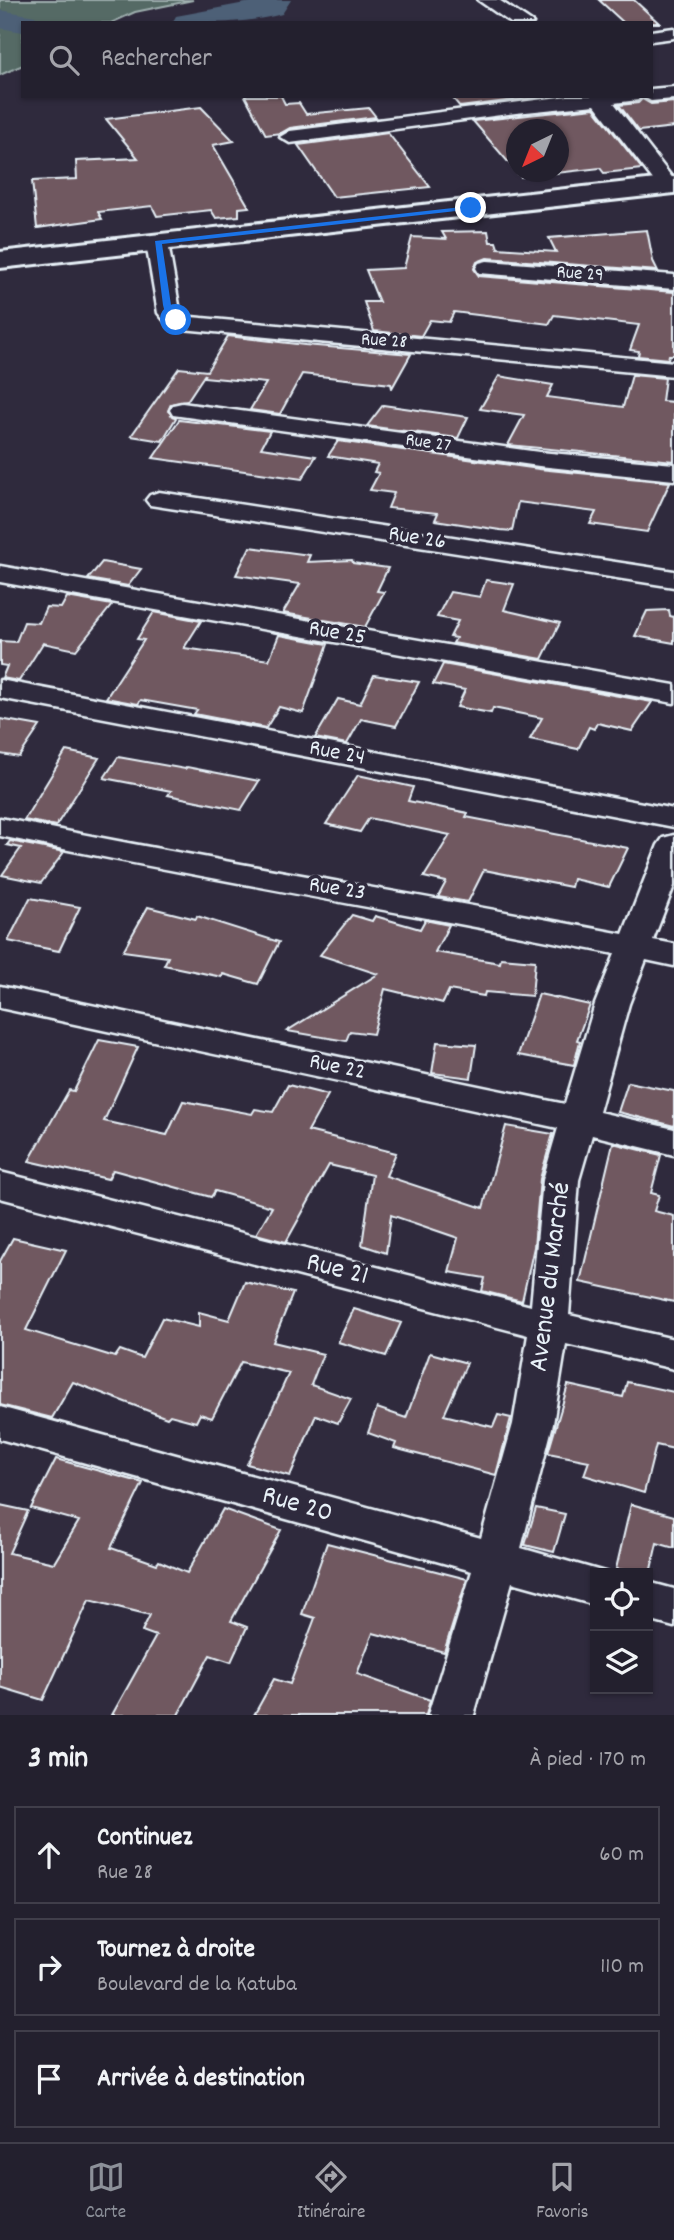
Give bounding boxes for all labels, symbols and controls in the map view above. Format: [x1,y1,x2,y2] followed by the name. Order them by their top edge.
[21,21,653,98] search box
[45,41,83,79] icon: search
[101,41,212,78] text: Rechercher
[506,119,569,182] north arrow
[455,192,486,223] route end
[556,260,604,290] street label: Rue 29
[160,304,191,335] route start
[360,327,408,357] street label: Rue 28
[403,427,453,461] street label: Rue 27
[386,518,448,560] street label: Rue 26
[306,613,368,655] street label: Rue 25
[306,732,368,776] street label: Rue 24
[306,869,368,911] street label: Rue 23
[306,1046,368,1090] street label: Rue 22
[521,1180,583,1374] street label: Avenue du Marché
[302,1244,372,1298] street label: Rue 21
[257,1477,337,1535] street label: Rue 20
[590,1568,653,1694] map controls
[590,1568,653,1631] button: locate
[590,1631,653,1694] button: layers
[28,1739,88,1782] text: 3 min
[530,1744,646,1777] text: À pied · 170 m
[97,1820,192,1857] text: Continuez
[30,1836,68,1874] icon: ahead
[599,1839,644,1872] text: 60 m
[97,1857,153,1890] text: Rue 28
[97,1932,255,1969] text: Tournez à droite
[30,1948,68,1986] icon: right
[600,1951,644,1984] text: 110 m
[97,1969,297,2002] text: Boulevard de la Katuba
[30,2060,68,2098] icon: arrive
[97,2061,305,2098] text: Arrivée à destination
[85,2158,126,2227] tab: Carte
[297,2158,365,2227] tab: Itinéraire
[536,2158,589,2227] tab: Favoris

